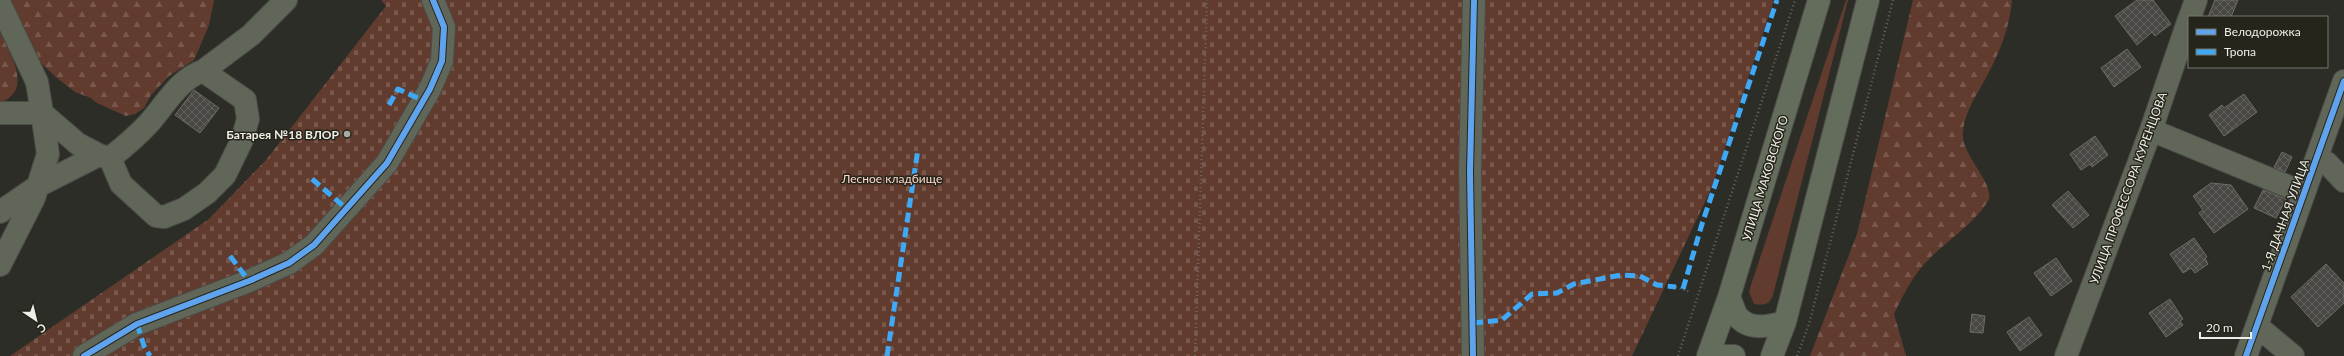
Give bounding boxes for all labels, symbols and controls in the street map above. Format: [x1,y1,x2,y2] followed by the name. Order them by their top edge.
[2188,16,2328,68] legend
[2224,24,2301,39] text: Велодорожка
[2224,44,2256,59] text: Тропа
[2086,89,2170,286] street label: УЛИЦА ПРОФЕССОРА КУРЕНЦОВА
[1739,113,1791,243] street label: УЛИЦА МАКОВСКОГО
[226,127,340,142] place label: Батарея №18 ВЛОР
[342,129,352,139] marker: Батарея №18 ВЛОР
[2258,156,2312,273] street label: 1-Я ДАЧНАЯ УЛИЦА
[841,171,942,186] park label: Лесное кладбище
[16,300,56,340] north arrow
[2200,314,2251,340] scale bar
[2206,320,2233,335] text: 20 m
[35,321,49,336] text: С

